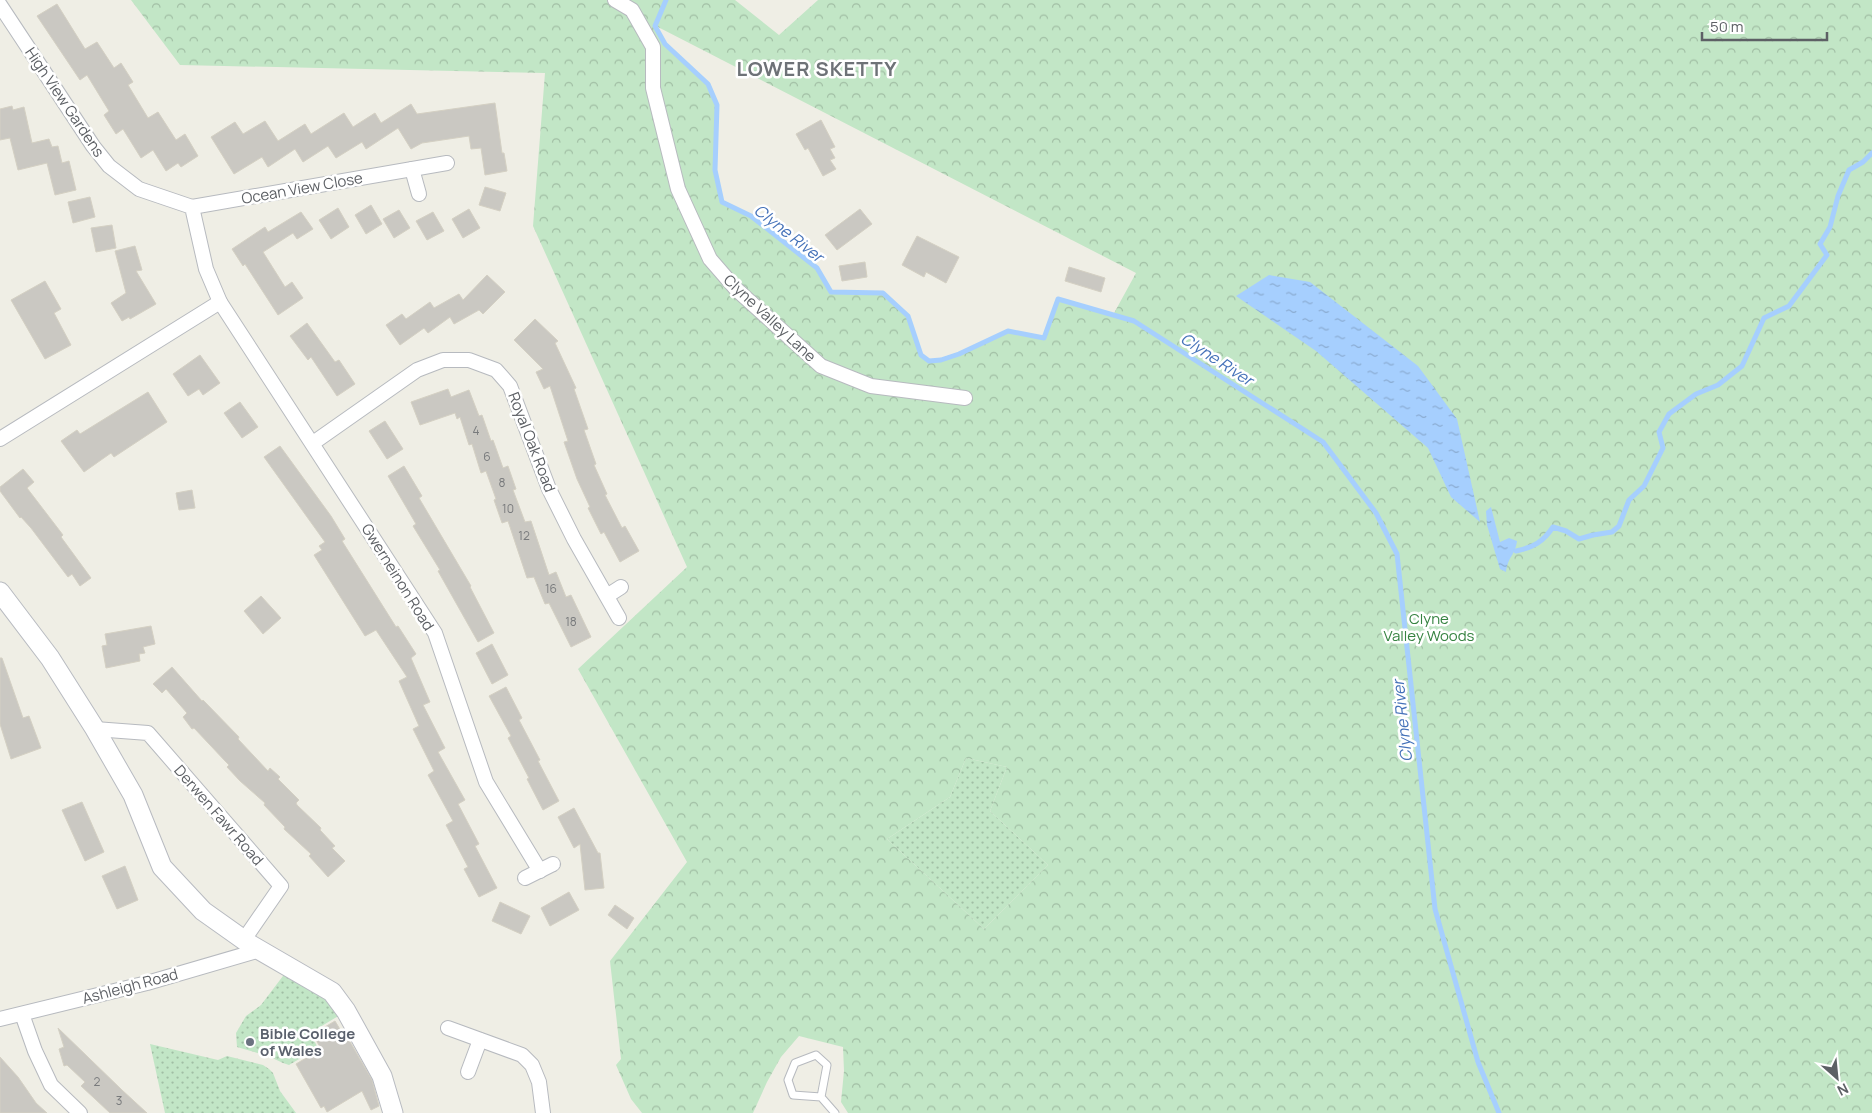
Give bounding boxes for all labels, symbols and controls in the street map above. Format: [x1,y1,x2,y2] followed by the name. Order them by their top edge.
[1702,10,1827,42] scale bar
[1710,16,1744,37] text: 50 m
[20,43,110,161] street label: High View Gardens
[736,55,898,82] district label: LOWER SKETTY
[240,167,364,209] street label: Ocean View Close
[750,199,830,268] water label: Clyne River
[719,270,821,367] street label: Clyne Valley Lane
[1176,327,1259,392] water label: Clyne River
[503,389,561,495] street label: Royal Oak Road
[472,422,480,439] house number: 4
[483,448,491,465] house number: 6
[499,474,506,491] house number: 8
[502,500,514,517] house number: 10
[357,520,439,634] street label: Gwerneinon Road
[518,527,530,544] house number: 12
[545,580,557,597] house number: 16
[1384,608,1475,646] park label: Clyne Valley Woods
[565,613,577,630] house number: 18
[1387,677,1417,763] water label: Clyne River
[170,760,268,870] street label: Derwen Fawr Road
[80,963,180,1009] street label: Ashleigh Road
[260,1023,355,1061] place label: Bible College of Wales
[244,1036,256,1048] marker: Bible College of Wales
[1812,1053,1862,1103] north arrow
[94,1073,101,1090] house number: 2
[1834,1079,1852,1101] text: N
[116,1092,122,1109] house number: 3

